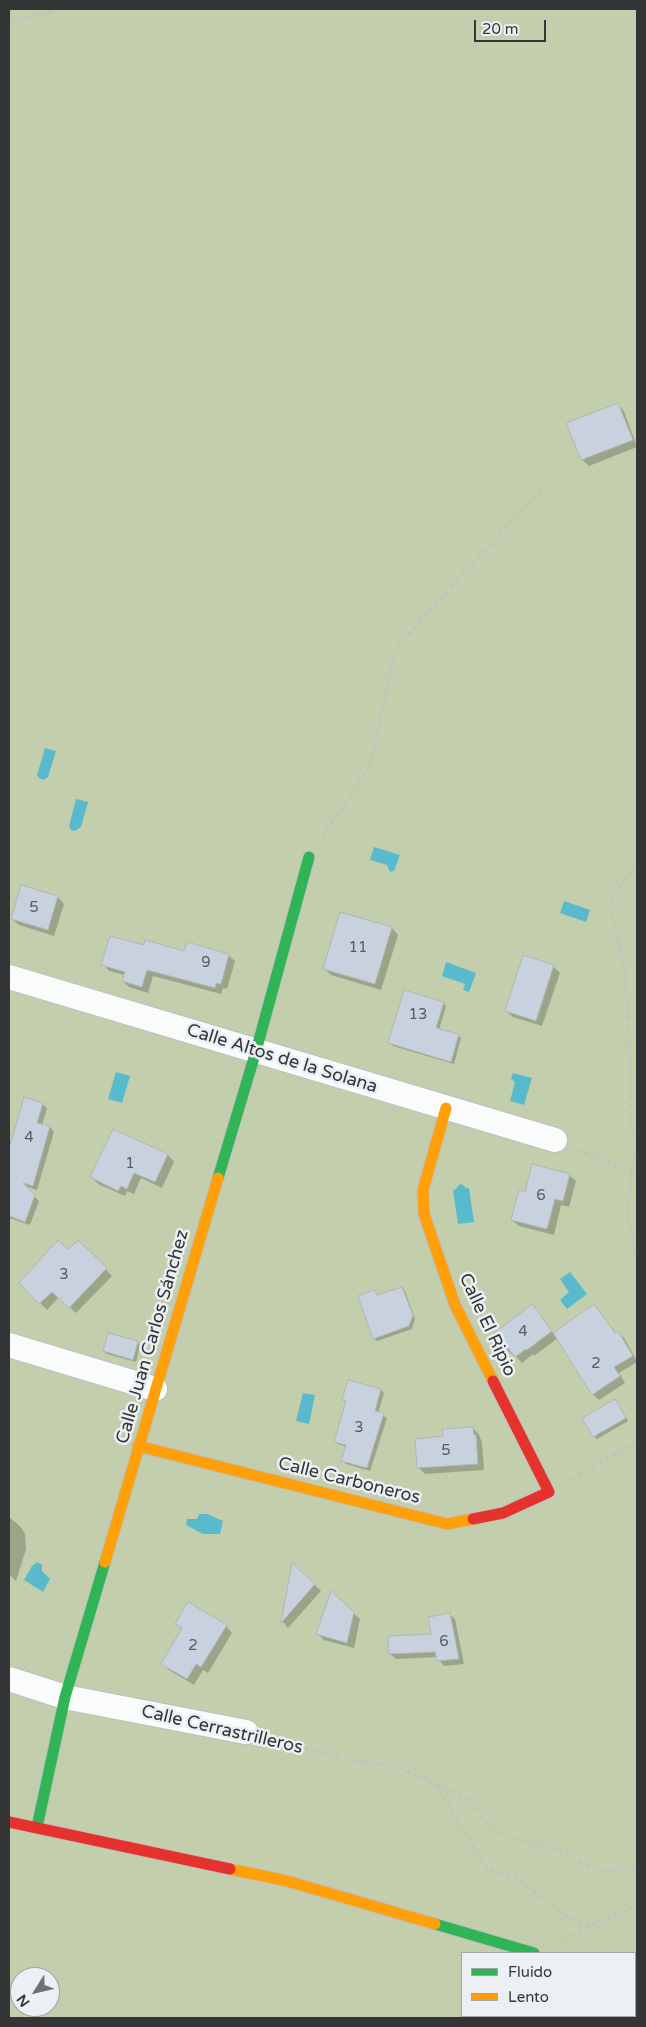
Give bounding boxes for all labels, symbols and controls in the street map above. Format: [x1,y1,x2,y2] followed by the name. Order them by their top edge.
[476,10,548,42] scale bar
[482,20,519,38] text: 20 m
[29,899,39,917] house number: 5
[349,939,367,957] house number: 11
[201,954,211,972] house number: 9
[409,1006,427,1024] house number: 13
[184,1020,380,1098] street label: Calle Altos de la Solana
[24,1129,34,1147] house number: 4
[125,1155,135,1173] house number: 1
[536,1187,546,1205] house number: 6
[112,1227,194,1447] street label: Calle Juan Carlos Sánchez
[59,1266,69,1284] house number: 3
[454,1270,520,1380] street label: Calle El Ripio
[518,1323,528,1341] house number: 4
[591,1355,601,1373] house number: 2
[354,1419,364,1437] house number: 3
[441,1442,451,1460] house number: 5
[276,1453,422,1509] street label: Calle Carboneros
[439,1633,449,1651] house number: 6
[188,1637,198,1655] house number: 2
[139,1701,305,1759] street label: Calle Cerrastrilleros
[461,1952,636,2017] legend
[508,1963,552,1981] text: Fluido
[10,1967,60,2017] north arrow
[508,1988,549,2006] text: Lento
[13,1991,33,2010] text: N

